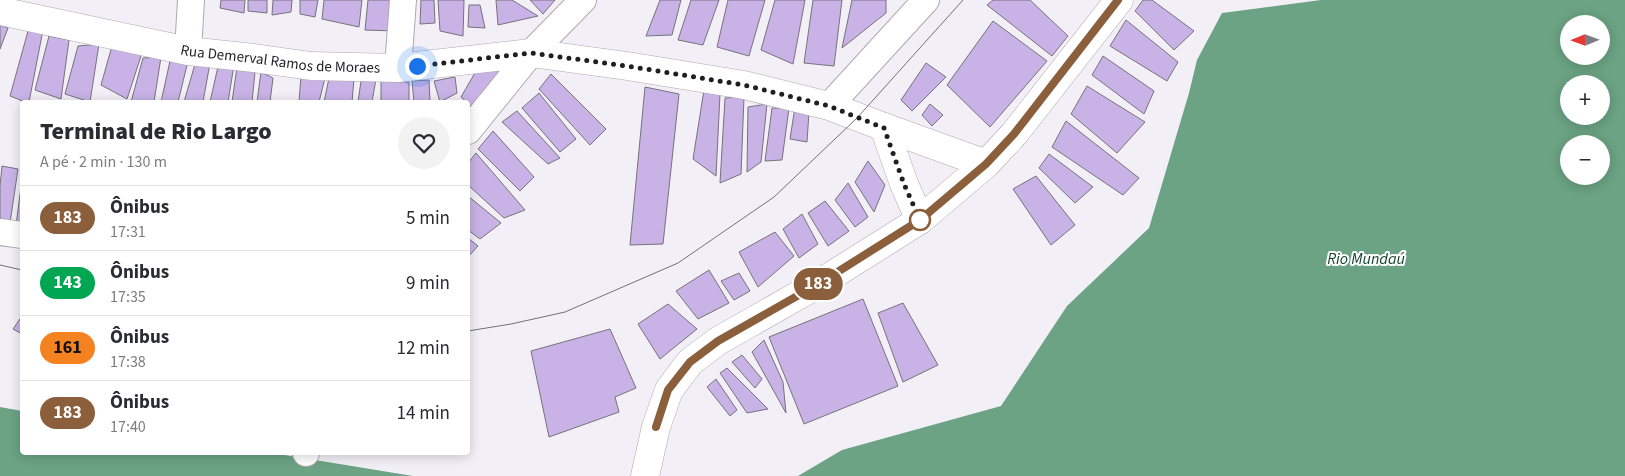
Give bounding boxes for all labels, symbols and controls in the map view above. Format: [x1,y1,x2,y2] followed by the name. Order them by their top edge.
[1560,15,1610,65] north arrow
[1560,15,1610,185] map controls
[178,40,380,79] street label: Rua Demerval Ramos de Moraes
[405,54,430,79] your location
[1560,75,1610,125] button: +
[40,114,272,149] text: Terminal de Rio Largo
[398,117,450,169] button: heart
[1560,135,1610,185] button: −
[40,151,167,173] text: A pé · 2 min · 130 m
[110,194,169,221] text: Ônibus
[53,205,82,230] text: 183
[406,205,450,232] text: 5 min
[909,209,931,231] unlabelled marker
[110,221,146,243] text: 17:31
[1327,248,1405,270] water label: Rio Mundaú
[110,259,169,286] text: Ônibus
[789,268,847,300] line badge: 183
[53,270,82,295] text: 143
[406,270,450,297] text: 9 min
[804,271,832,296] text: 183
[110,286,146,308] text: 17:35
[110,324,169,351] text: Ônibus
[53,335,82,360] text: 161
[396,335,450,362] text: 12 min
[110,351,146,373] text: 17:38
[110,389,169,416] text: Ônibus
[53,400,82,425] text: 183
[396,400,450,427] text: 14 min
[110,416,146,438] text: 17:40

